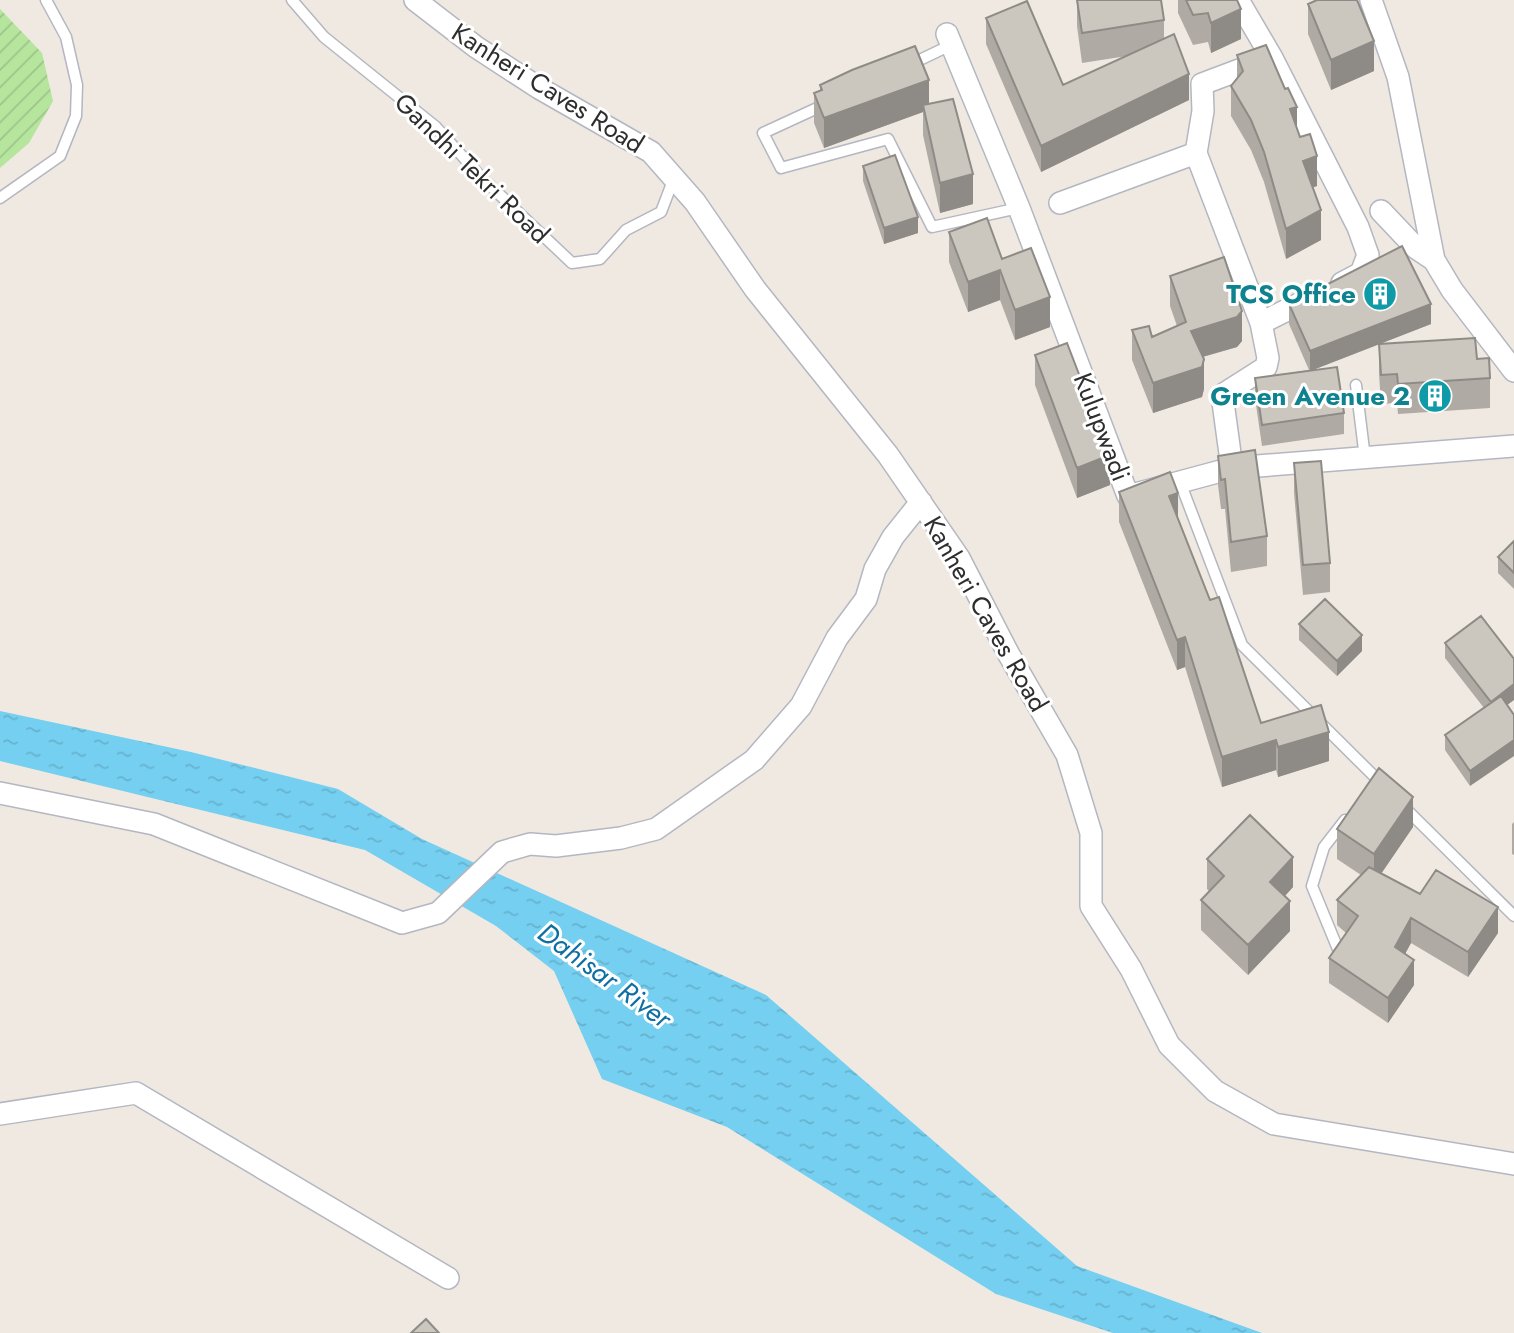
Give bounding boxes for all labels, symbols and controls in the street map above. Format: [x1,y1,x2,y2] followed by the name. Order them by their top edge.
[444,14,652,162] street label: Kanheri Caves Road
[386,84,558,252] street label: Gandhi Tekri Road
[1226,275,1356,313] place label: TCS Office
[1361,275,1399,313] building icon: TCS Office
[1064,367,1140,487] street label: Kulupwadi
[1210,377,1410,415] place label: Green Avenue 2
[1416,377,1454,415] building icon: Green Avenue 2
[914,509,1058,719] street label: Kanheri Caves Road
[529,913,681,1039] water label: Dahisar River

